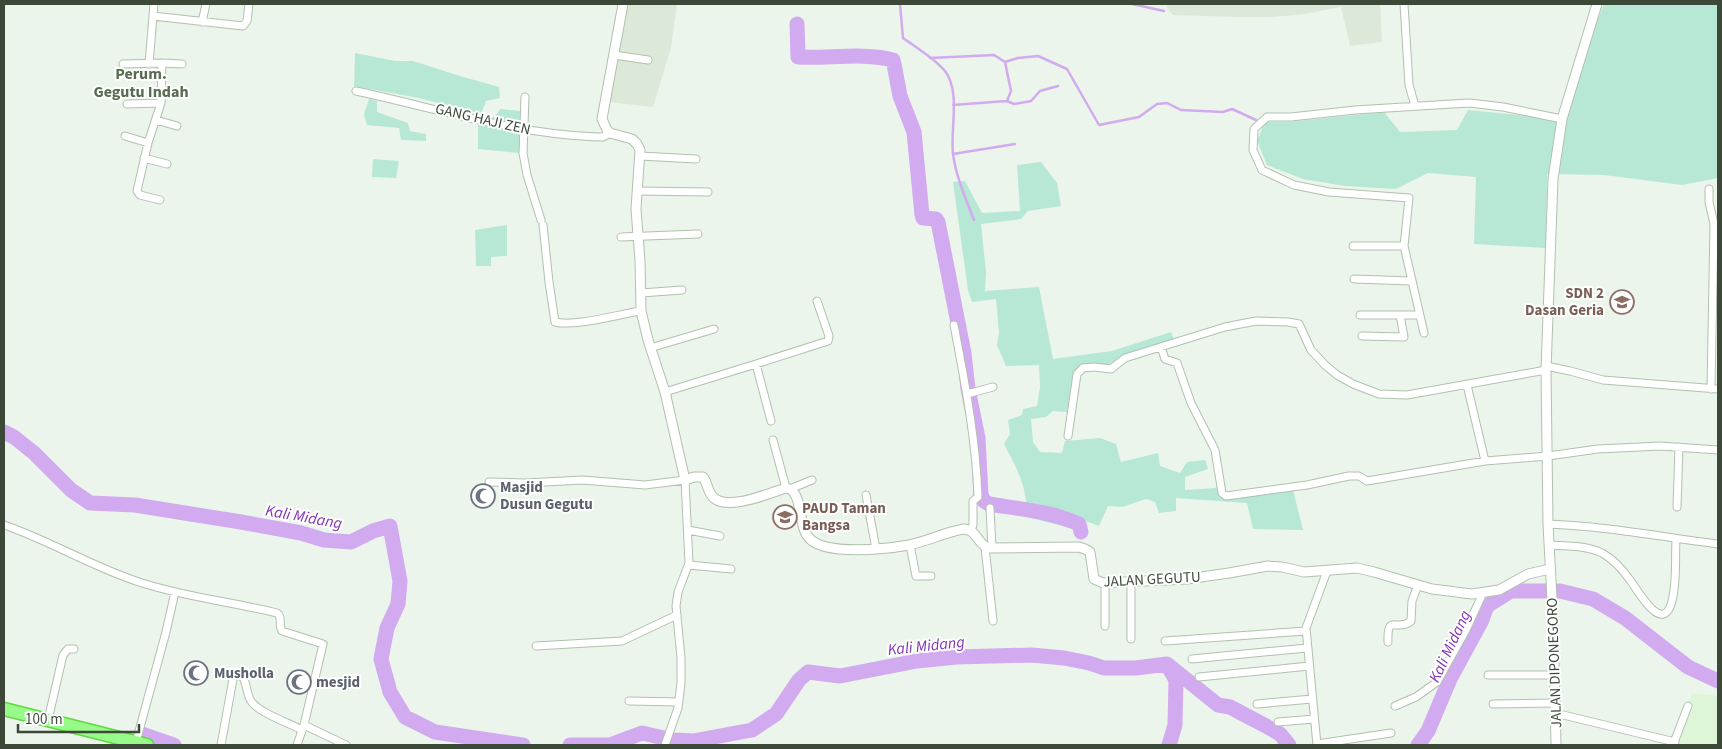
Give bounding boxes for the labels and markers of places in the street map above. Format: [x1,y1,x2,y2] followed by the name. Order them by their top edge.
[1525,283,1604,321] place label: SDN 2 Dasan Geria
[1609,289,1635,315] school or university icon: SDN 2 Dasan Geria
[500,477,593,515] place label: Masjid Dusun Gegutu
[470,483,496,509] mosque icon: Masjid Dusun Gegutu
[802,498,886,536] place label: PAUD Taman Bangsa
[772,504,798,530] school or university icon: PAUD Taman Bangsa
[183,660,209,686] mosque icon: Musholla
[214,663,274,684] place label: Musholla
[286,669,312,695] mosque icon: mesjid
[316,672,360,693] place label: mesjid

